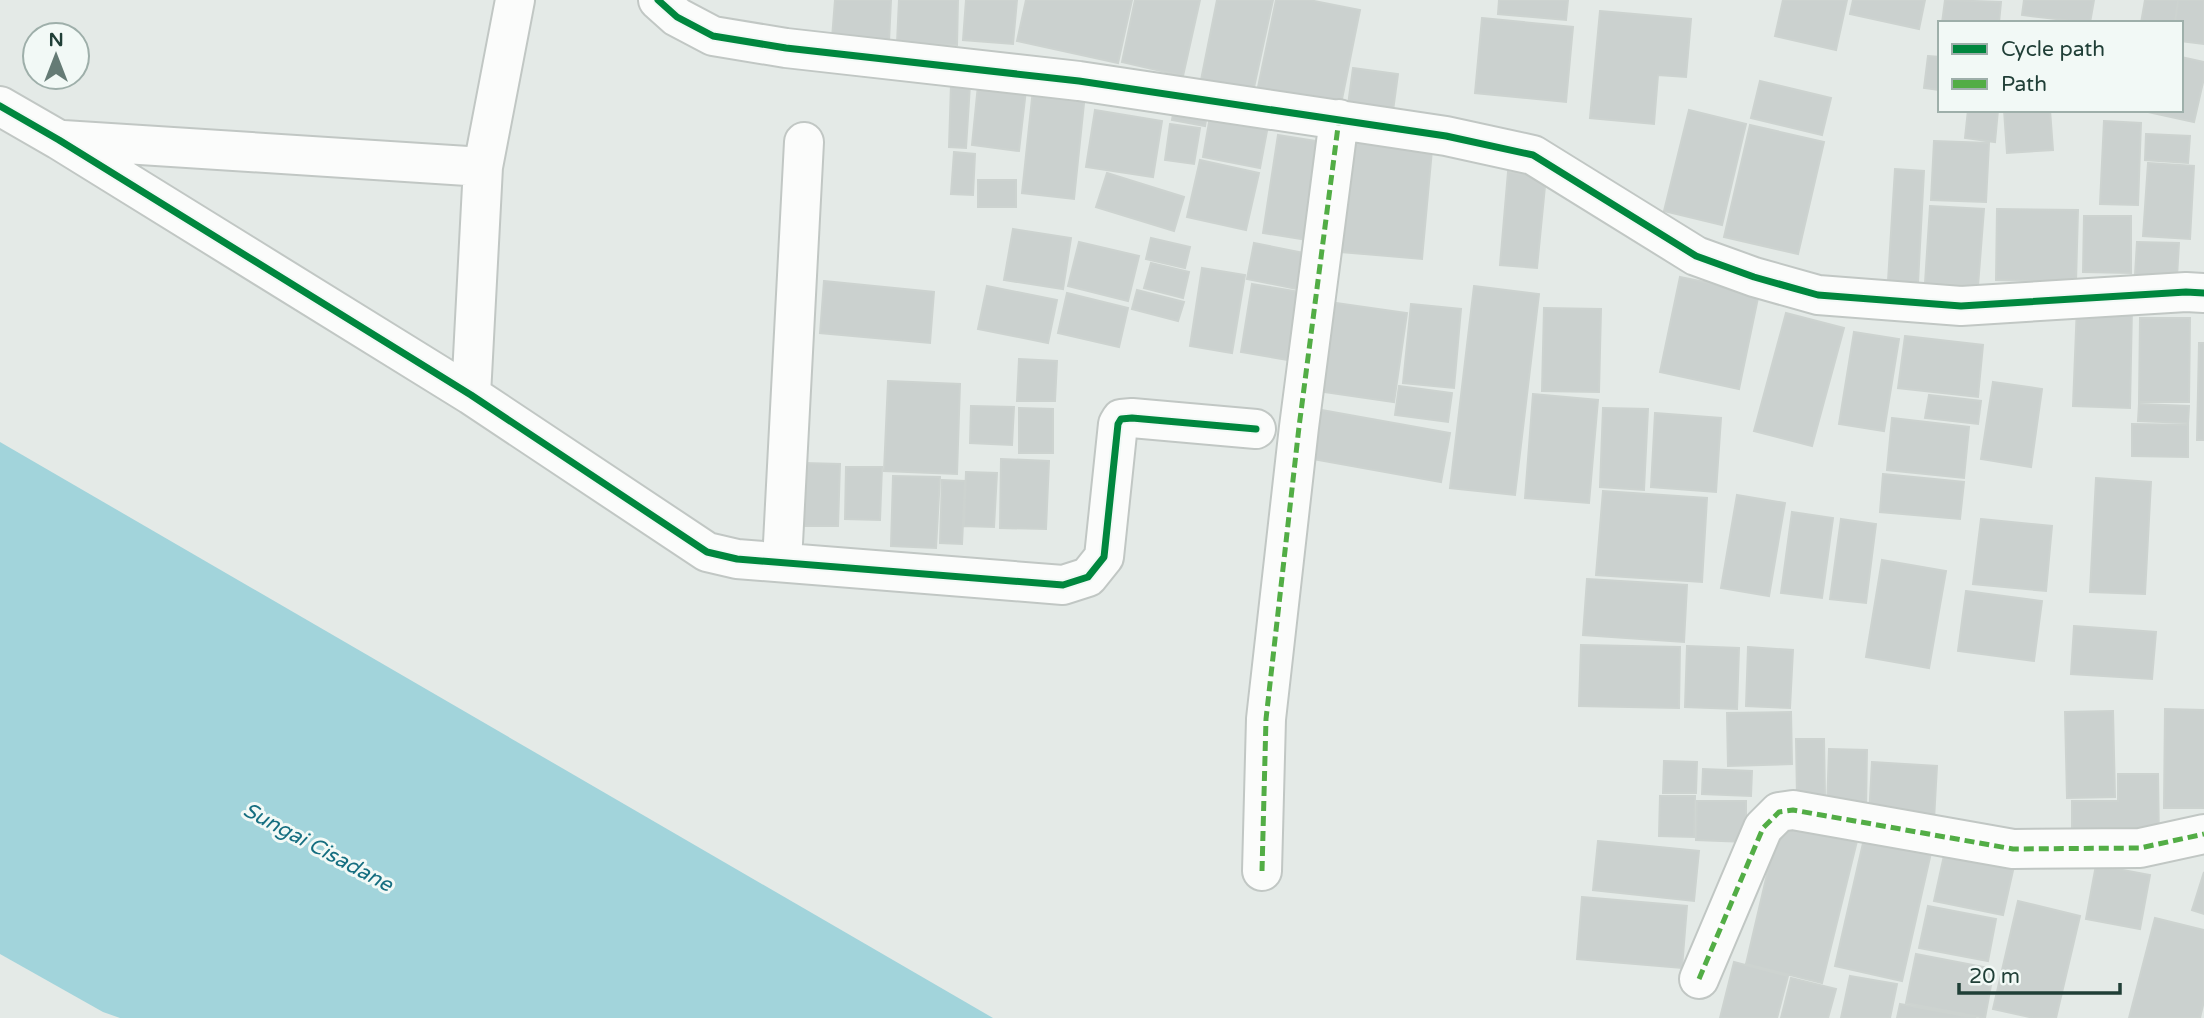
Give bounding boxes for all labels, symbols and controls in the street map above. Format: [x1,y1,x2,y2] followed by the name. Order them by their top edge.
[21,21,91,91] north arrow
[1938,21,2183,112] legend
[48,29,64,51] text: N
[2001,37,2105,62] text: Cycle path
[2001,72,2047,97] text: Path
[239,798,398,898] water label: Sungai Cisadane
[1959,951,2120,995] scale bar
[1969,964,2020,989] text: 20 m

